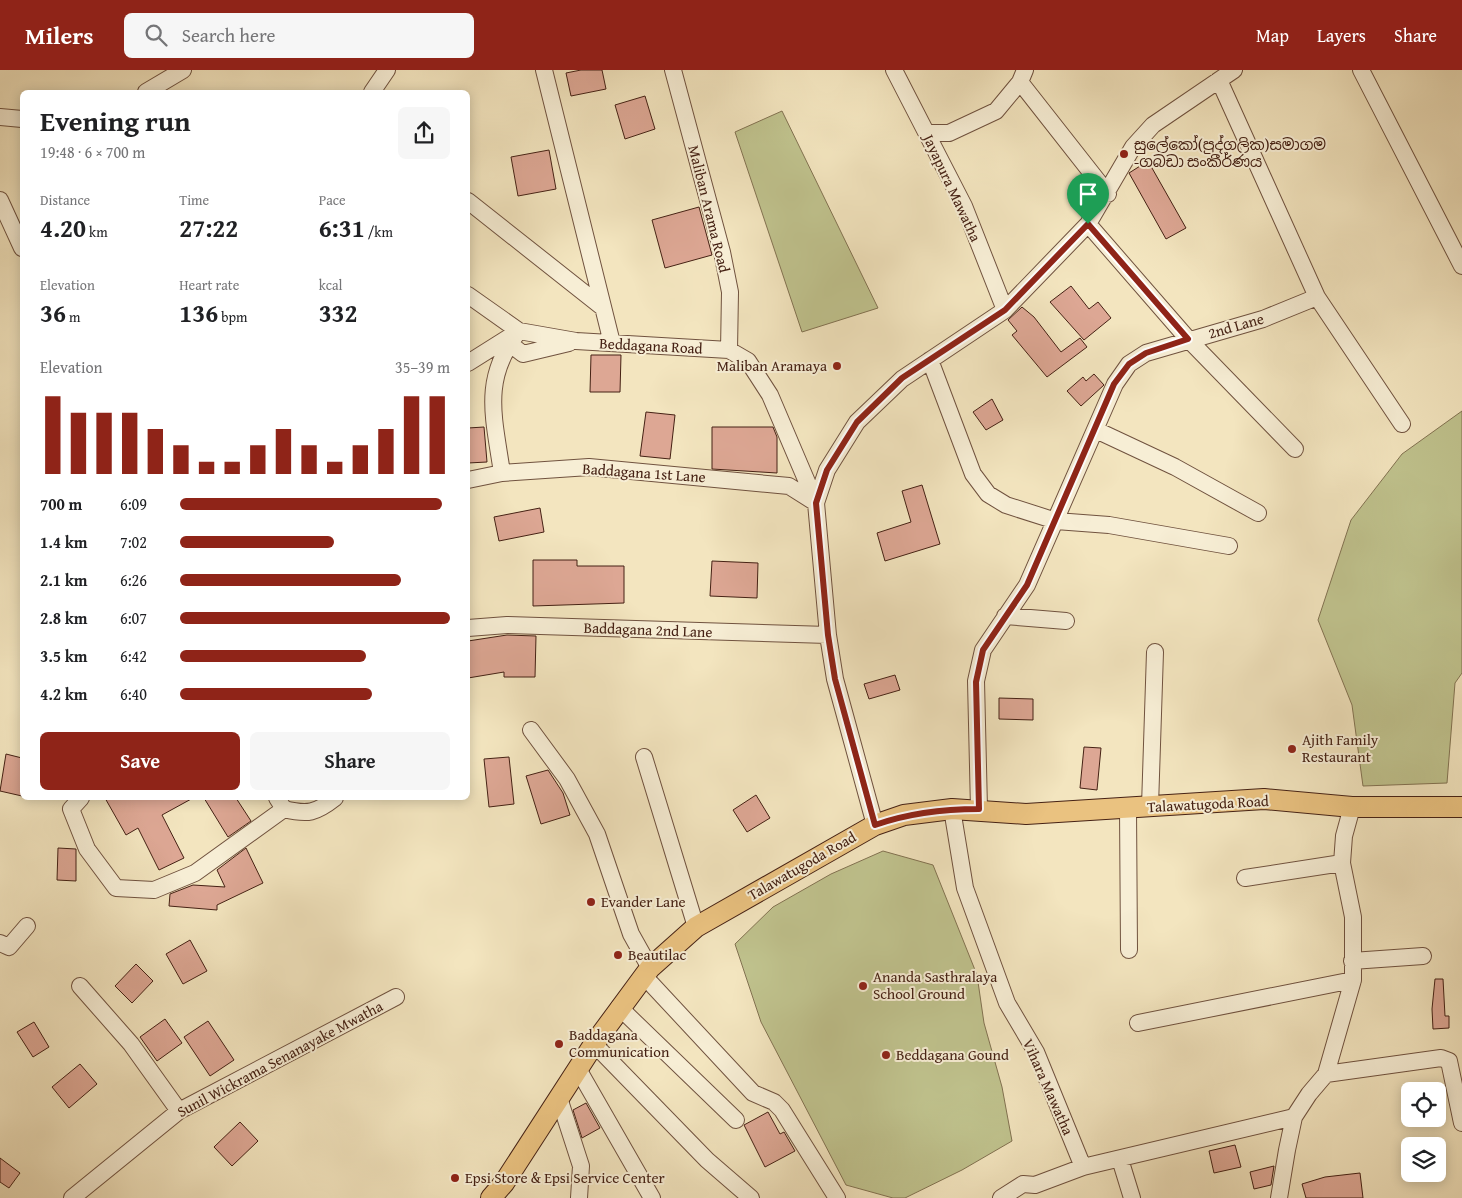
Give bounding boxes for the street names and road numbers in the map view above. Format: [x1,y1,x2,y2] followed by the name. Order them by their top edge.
[918,129,987,245] street label: Jayapura Mawatha
[683,143,735,275] street label: Maliban Arama Road
[1206,308,1266,343] street label: 2nd Lane
[599,332,703,359] street label: Beddagana Road
[582,458,706,487] street label: Baddagana 1st Lane
[583,617,713,642] street label: Baddagana 2nd Lane
[1147,790,1269,817] street label: Talawatugoda Road
[744,826,860,905] street label: Talawatugoda Road
[173,995,386,1122] street label: Sunil Wickrama Senanayake Mwatha
[1018,1035,1079,1138] street label: Vihara Mawatha

